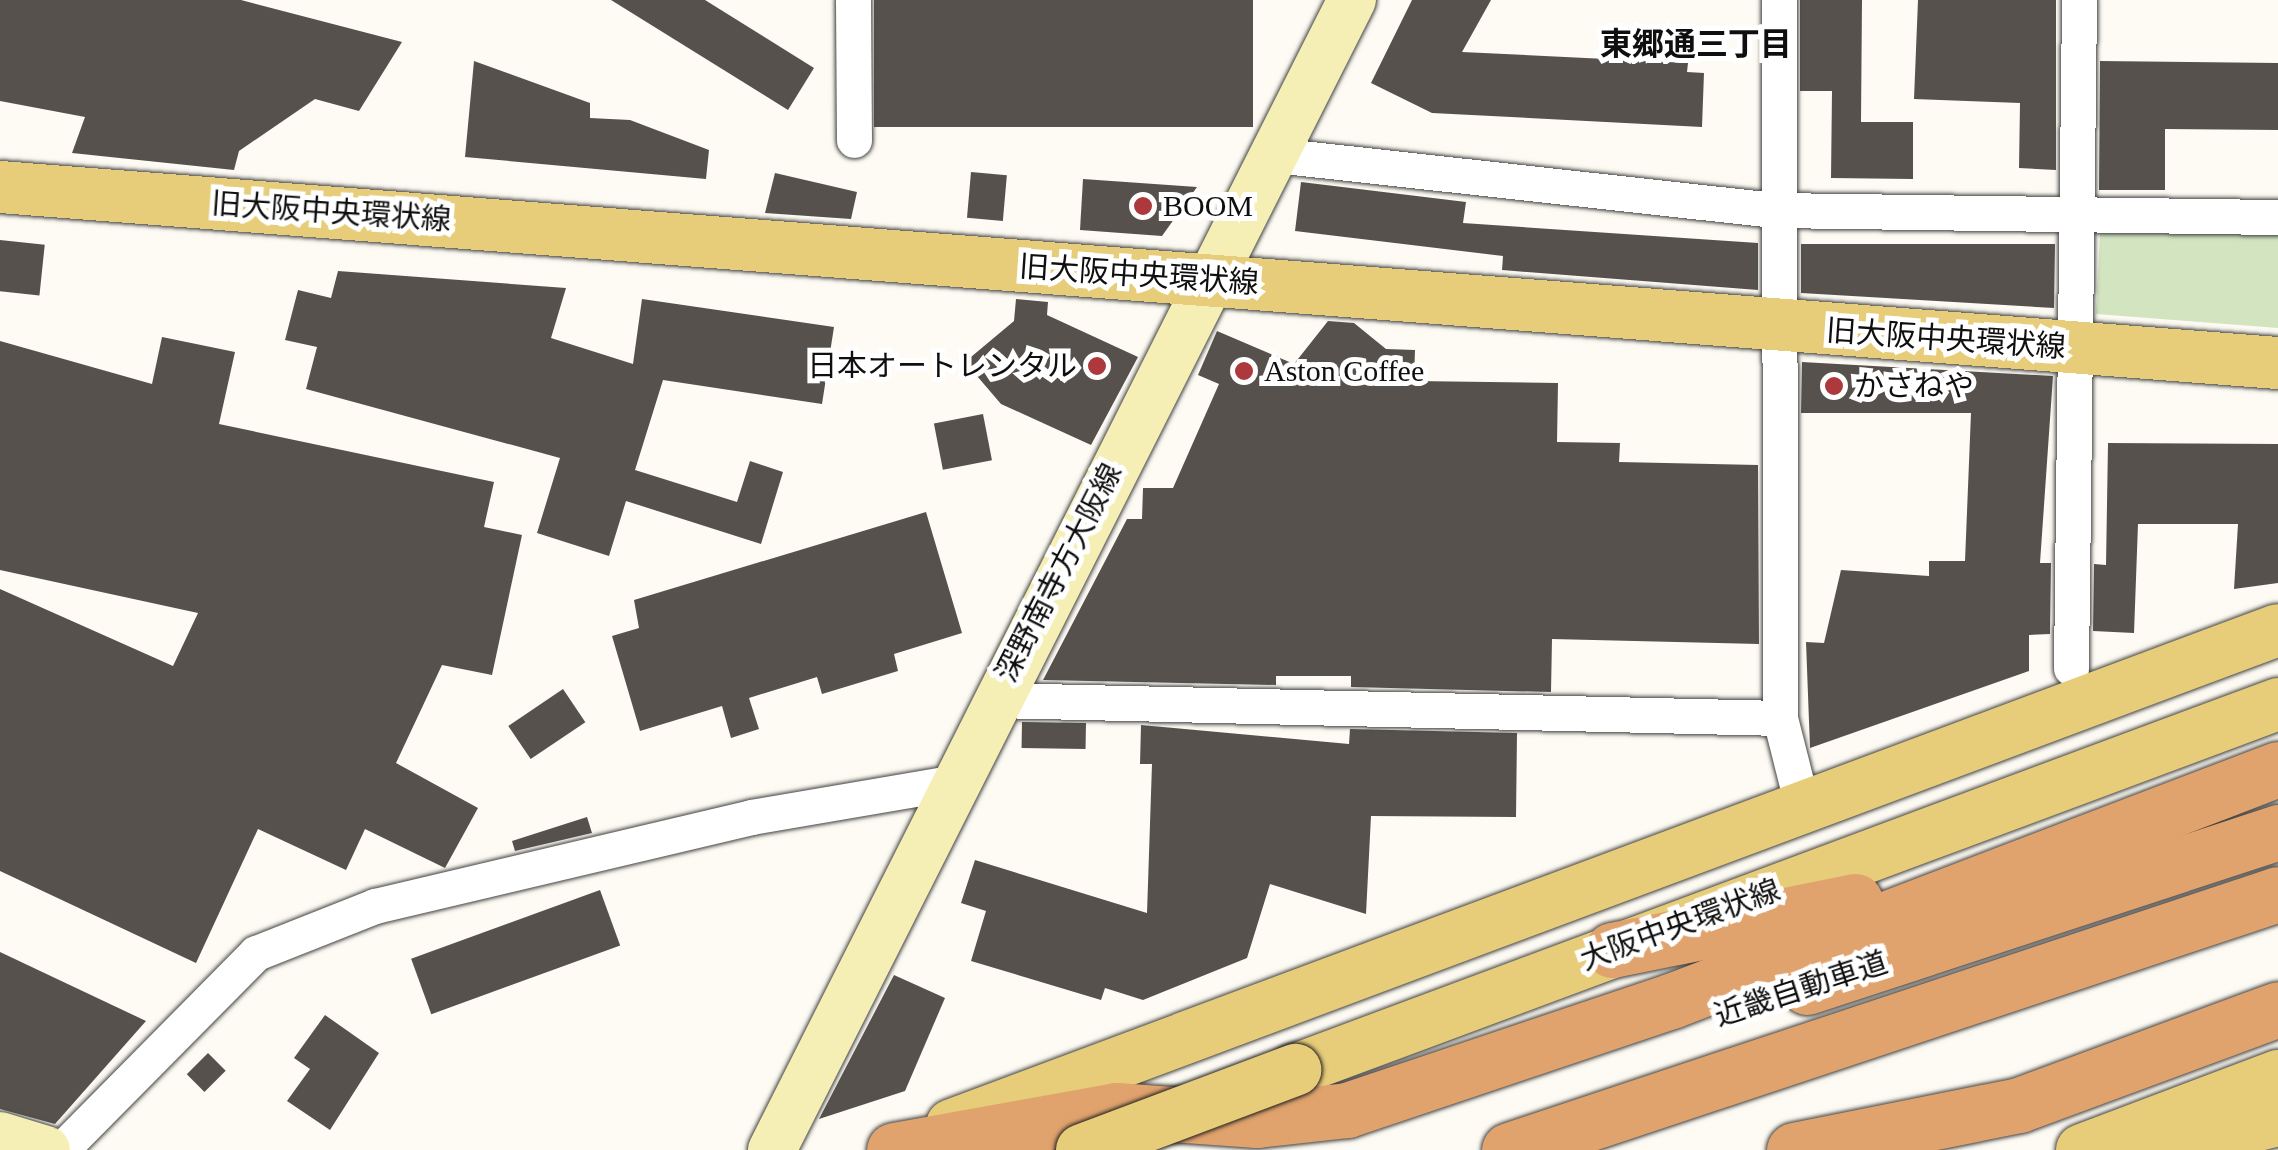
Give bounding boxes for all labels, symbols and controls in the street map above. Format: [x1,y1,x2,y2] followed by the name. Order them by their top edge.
[1600,25,1792,63] district label: 東郷通三丁目
[210,186,452,238] street label: 旧大阪中央環状線
[1163,188,1253,224] place label: BOOM
[1132,195,1154,217] marker: BOOM
[1018,249,1260,301] street label: 旧大阪中央環状線
[1825,313,2067,365] street label: 旧大阪中央環状線
[807,348,1077,384] place label: 日本オートレンタル
[1264,353,1424,389] place label: Aston Coffee
[1086,355,1108,377] marker: 日本オートレンタル
[1233,360,1255,382] marker: Aston Coffee
[1854,368,1974,404] place label: かさねや
[1823,375,1845,397] marker: かさねや
[988,458,1130,688] street label: 深野南寺方大阪線
[1575,872,1785,978] street label: 大阪中央環状線
[1710,944,1892,1034] street label: 近畿自動車道

